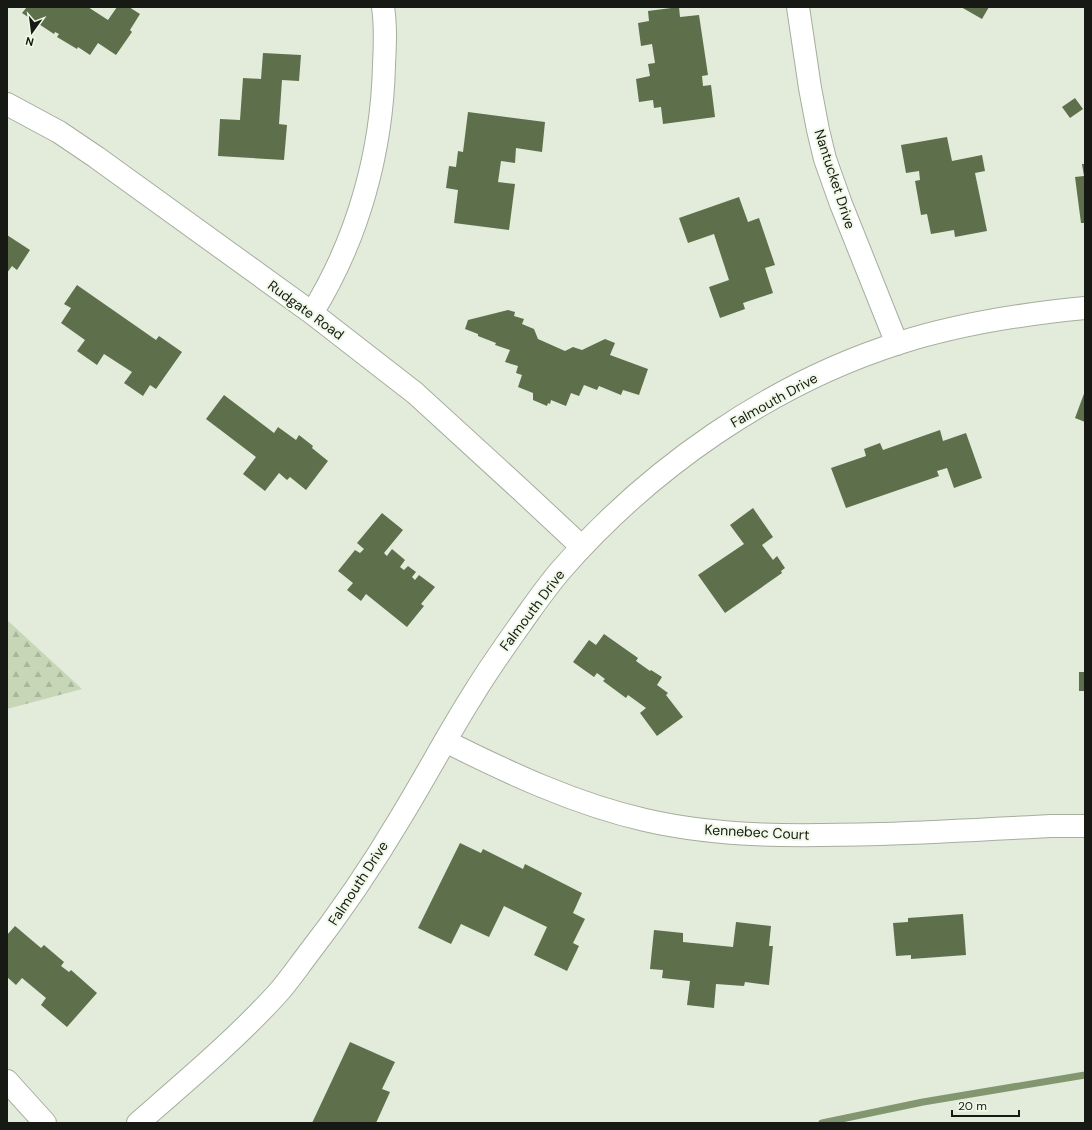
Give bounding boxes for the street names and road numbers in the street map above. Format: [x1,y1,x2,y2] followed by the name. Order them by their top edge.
[810,127,860,231] street label: Nantucket Drive
[264,276,348,344] street label: Rudgate Road
[727,369,821,431] street label: Falmouth Drive
[496,566,568,654] street label: Falmouth Drive
[704,820,810,844] street label: Kennebec Court
[324,837,392,929] street label: Falmouth Drive

